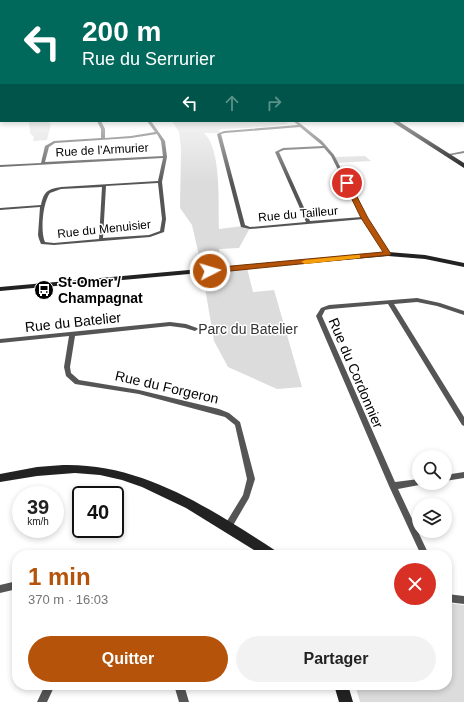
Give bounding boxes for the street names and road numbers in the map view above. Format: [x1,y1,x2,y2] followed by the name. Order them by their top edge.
[55,141,149,159] street label: Rue de l'Armurier
[258,204,338,224] street label: Rue du Tailleur
[56,217,152,241] street label: Rue du Menuisier
[24,309,122,335] street label: Rue du Batelier
[326,315,387,431] street label: Rue du Cordonnier
[114,367,220,407] street label: Rue du Forgeron

